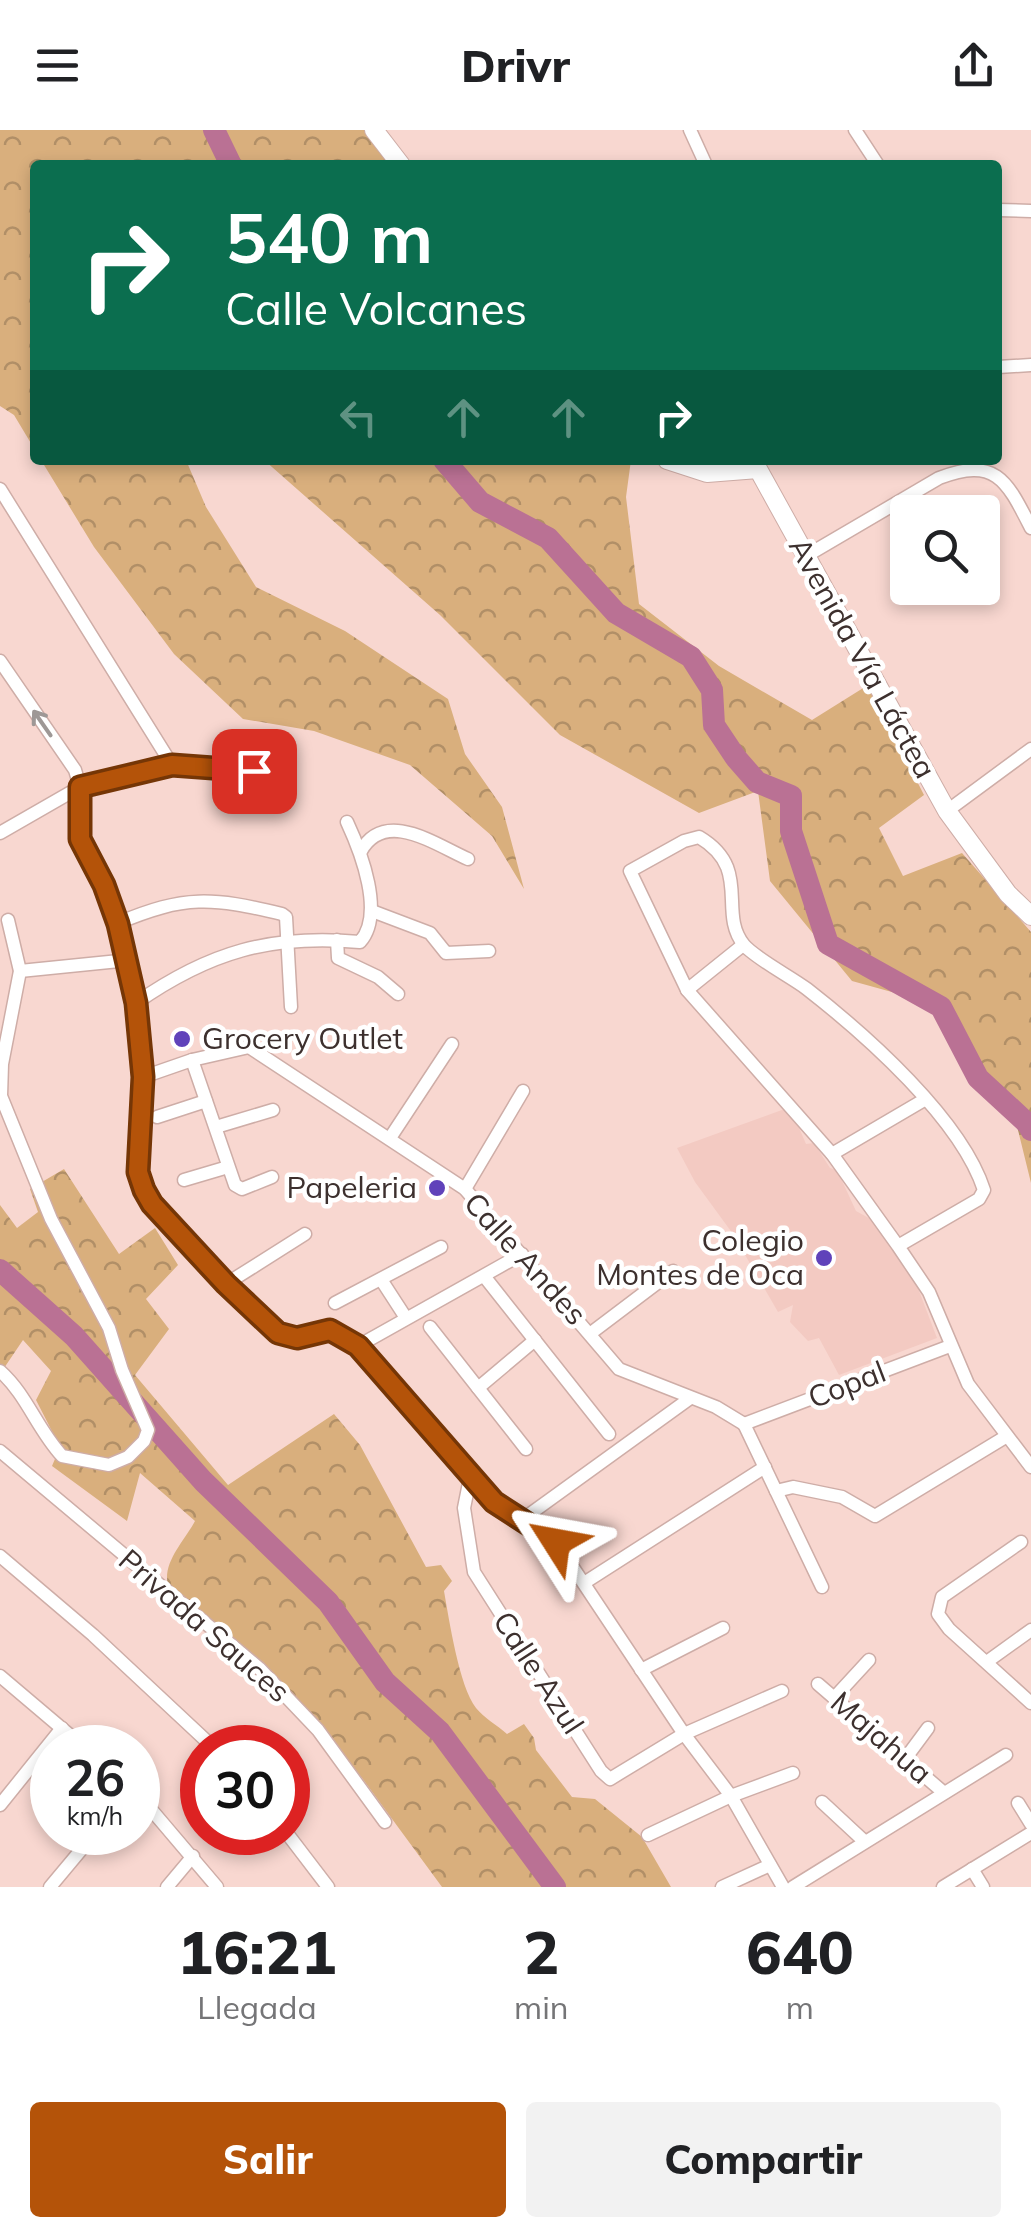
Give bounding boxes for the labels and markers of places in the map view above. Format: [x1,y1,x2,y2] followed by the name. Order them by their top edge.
[212,729,297,814] pin
[202,1019,403,1057] place label: Grocery Outlet
[171,1028,193,1050] marker: Grocery Outlet
[286,1168,417,1206] place label: Papeleria
[426,1177,448,1199] marker: Papeleria
[596,1221,804,1293] place label: Colegio Montes de Oca
[813,1247,835,1269] marker: Colegio Montes de Oca

